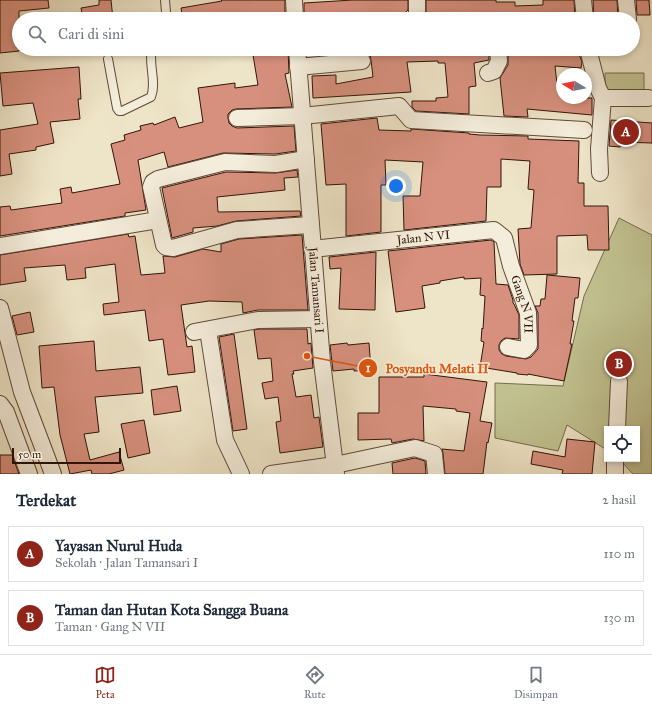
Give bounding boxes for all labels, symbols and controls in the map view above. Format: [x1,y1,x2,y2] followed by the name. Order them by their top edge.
[12,12,640,56] search box
[26,23,48,45] icon: search
[58,25,124,43] text: Cari di sini
[556,68,592,104] north arrow
[613,117,639,147] pin: A
[386,176,406,196] your location
[394,228,451,248] street label: Jalan N VI
[305,245,327,334] street label: Jalan Tamansari I
[508,273,536,334] street label: Gang N VII
[606,349,632,379] pin: B
[358,356,497,381] callout: Posyandu Melati II
[366,361,371,375] text: 1
[385,361,489,377] text: Posyandu Melati II
[604,426,640,462] map controls
[604,426,640,462] button: locate
[12,446,121,465] scale bar
[18,448,41,461] text: 50 m
[16,490,76,511] text: Terdekat
[602,492,636,508] text: 2 hasil
[55,537,182,555] text: Yayasan Nurul Huda
[26,546,34,562] text: A
[603,546,635,562] text: 110 m
[55,555,198,571] text: Sekolah · Jalan Tamansari I
[55,601,288,619] text: Taman dan Hutan Kota Sangga Buana
[26,610,34,626] text: B
[603,610,635,626] text: 130 m
[55,619,165,635] text: Taman · Gang N VII
[94,664,116,701] tab: Peta
[304,664,326,701] tab: Rute
[514,664,558,701] tab: Disimpan

